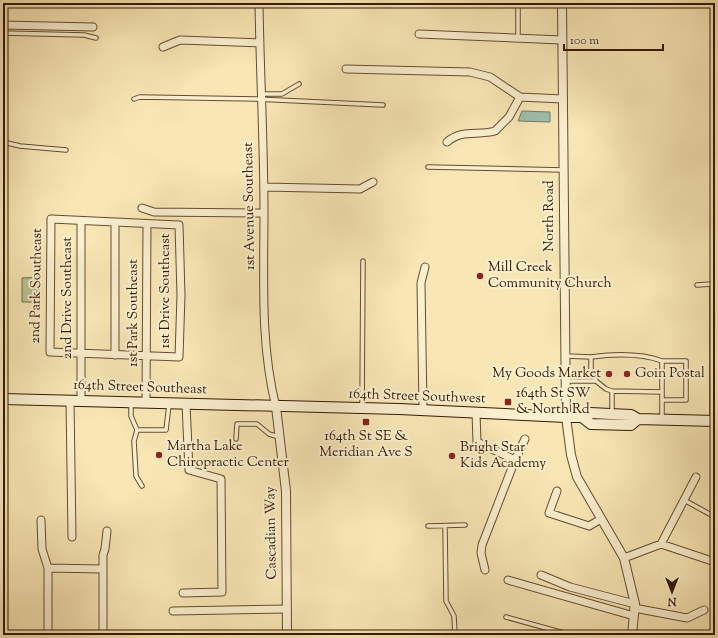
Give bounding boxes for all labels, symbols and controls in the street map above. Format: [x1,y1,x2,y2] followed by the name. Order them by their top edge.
[564,26,663,52] scale bar
[570,32,599,50] text: 100 m
[239,142,261,270] street label: 1st Avenue Southeast
[540,180,560,252] street label: North Road
[26,228,48,344] street label: 2nd Park Southeast
[156,233,176,348] street label: 1st Drive Southeast
[58,237,78,359] street label: 2nd Drive Southeast
[488,258,612,294] place label: Mill Creek Community Church
[124,259,144,367] street label: 1st Park Southeast
[475,271,485,281] marker: Mill Creek Community Church
[492,364,601,384] place label: My Goods Market
[635,364,705,384] place label: Goin Postal
[604,369,614,379] marker: My Goods Market
[622,369,632,379] marker: Goin Postal
[73,376,207,400] street label: 164th Street Southeast
[516,384,591,420] place label: 164th St SW & North Rd
[348,385,486,409] street label: 164th Street Southwest
[503,397,513,407] marker: 164th St SW & North Rd
[361,417,371,427] marker: 164th St SE & Meridian Ave S
[319,427,413,463] place label: 164th St SE & Meridian Ave S
[167,437,290,473] place label: Martha Lake Chiropractic Center
[460,438,546,474] place label: Bright Star Kids Academy
[154,450,164,460] marker: Martha Lake Chiropractic Center
[447,451,457,461] marker: Bright Star Kids Academy
[261,486,283,580] street label: Cascadian Way
[652,572,692,612] north arrow
[667,593,677,609] text: N

